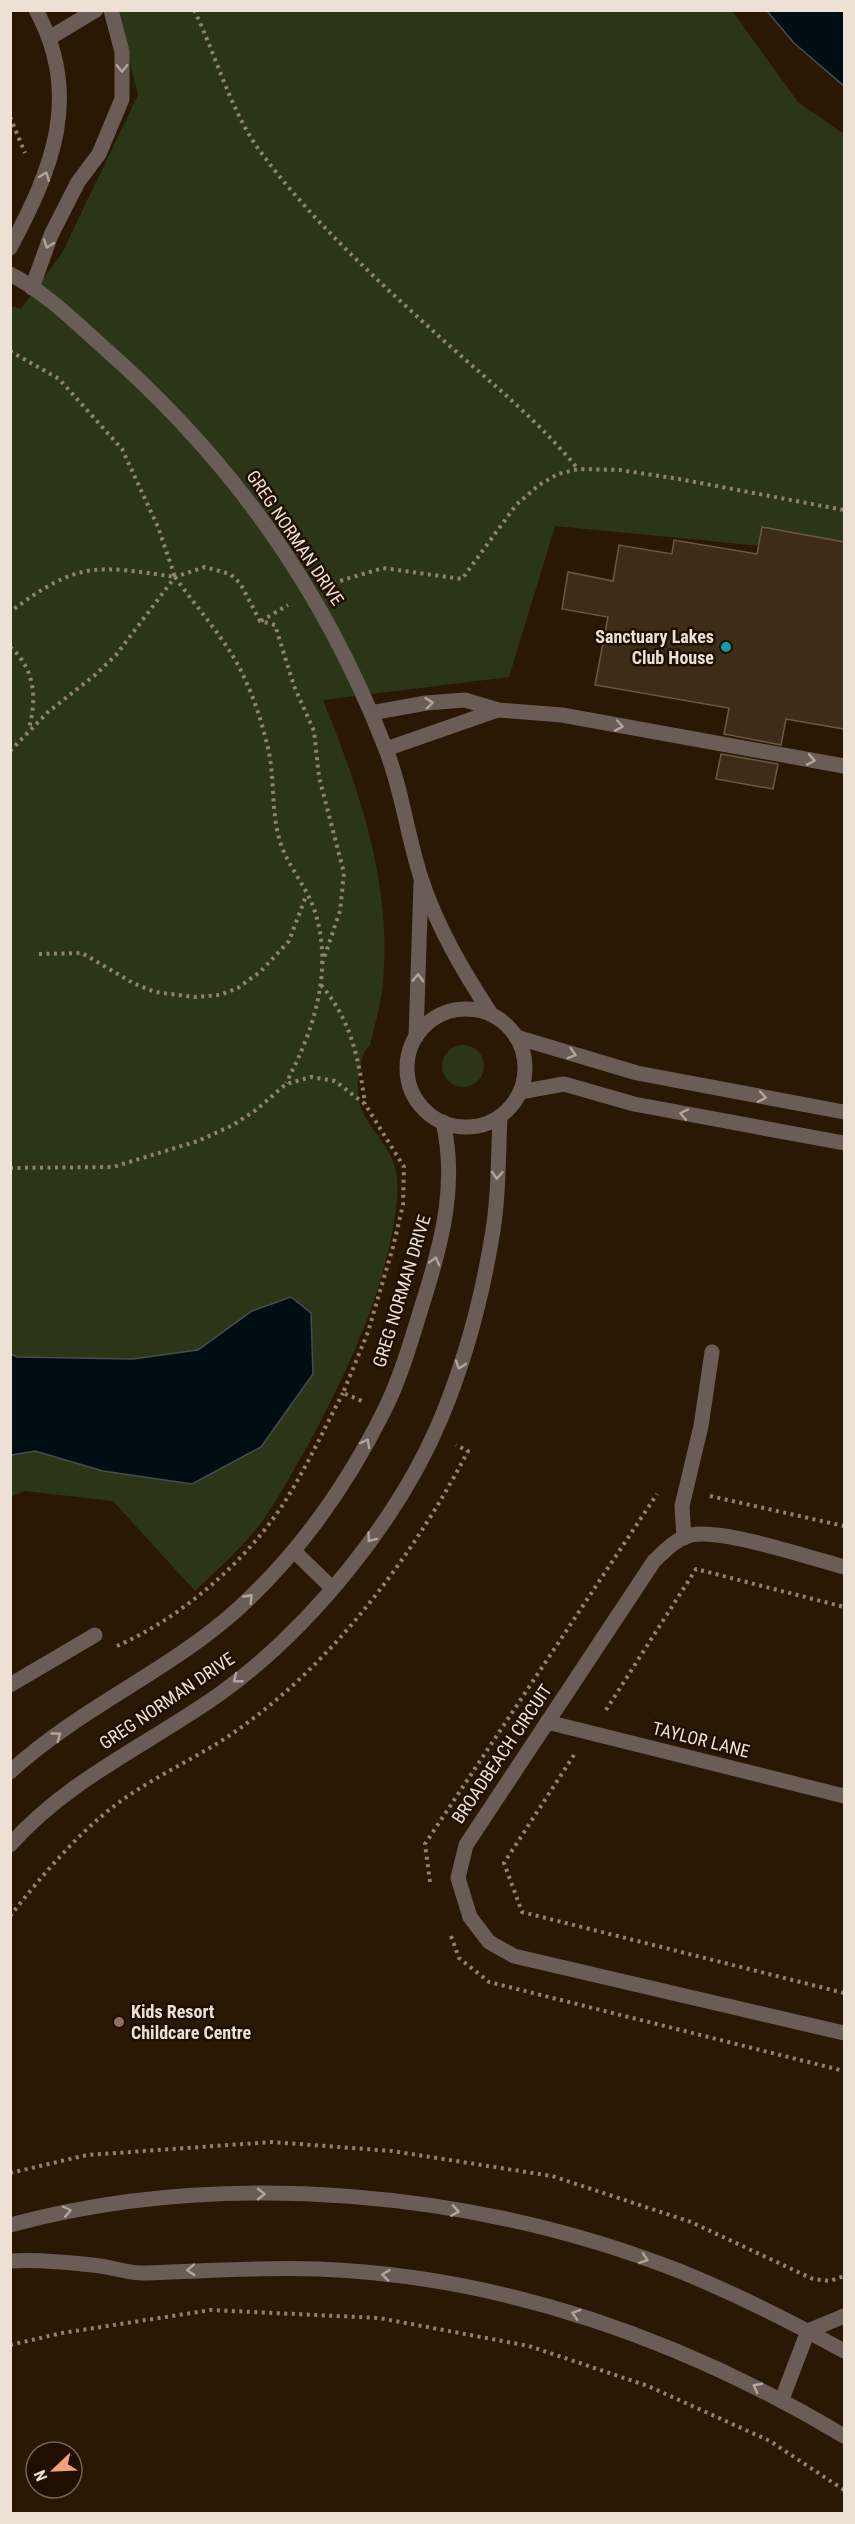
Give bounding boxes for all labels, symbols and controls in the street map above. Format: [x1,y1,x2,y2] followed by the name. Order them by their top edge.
[116,63,128,72] one-way arrow
[37,171,50,182] one-way arrow
[43,238,55,249] one-way arrow
[242,466,348,609] street label: GREG NORMAN DRIVE
[595,626,714,668] place label: Sanctuary Lakes Club House
[719,640,733,654] marker: Sanctuary Lakes Club House
[424,697,433,710] one-way arrow
[614,719,624,732] one-way arrow
[806,753,816,766] one-way arrow
[412,974,424,983] one-way arrow
[566,1047,577,1059] one-way arrow
[757,1090,767,1103] one-way arrow
[679,1108,689,1121] one-way arrow
[491,1170,504,1179] one-way arrow
[368,1212,435,1370] street label: GREG NORMAN DRIVE
[428,1256,440,1267] one-way arrow
[454,1360,467,1370] one-way arrow
[359,1439,370,1449] one-way arrow
[367,1531,378,1542] one-way arrow
[241,1594,252,1605] one-way arrow
[95,1648,238,1754] street label: GREG NORMAN DRIVE
[233,1672,244,1683] one-way arrow
[447,1680,556,1827] street label: BROADBEACH CIRCUIT
[650,1717,752,1762] street label: TAYLOR LANE
[50,1732,61,1743] one-way arrow
[131,2001,251,2043] place label: Kids Resort Childcare Centre
[112,2015,126,2029] marker: Kids Resort Childcare Centre
[257,2188,266,2200] one-way arrow
[450,2204,460,2217] one-way arrow
[62,2205,72,2218] one-way arrow
[638,2252,649,2265] one-way arrow
[187,2263,196,2276] one-way arrow
[381,2269,390,2282] one-way arrow
[571,2309,582,2322] one-way arrow
[753,2382,764,2394] one-way arrow
[24,2440,84,2500] north arrow
[30,2467,51,2484] text: N

